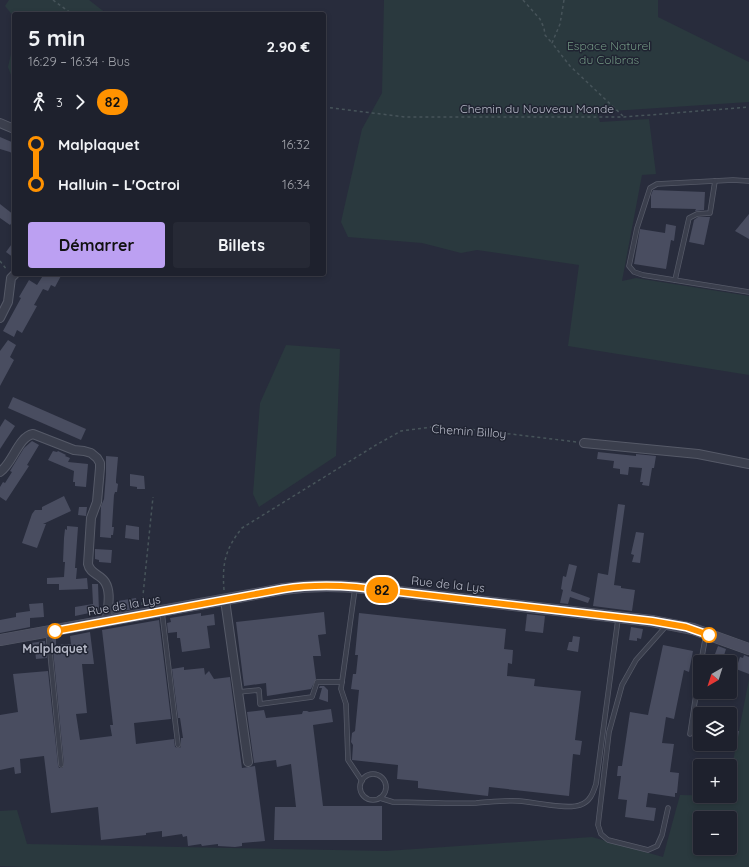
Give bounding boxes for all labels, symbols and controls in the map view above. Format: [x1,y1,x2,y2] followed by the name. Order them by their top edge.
[28,24,85,52] text: 5 min
[266,37,310,56] text: 2.90 €
[567,38,651,67] park label: Espace Naturel du Colbras
[28,53,130,69] text: 16:29 – 16:34 · Bus
[28,91,50,113] icon: walk
[69,91,91,113] icon: forward
[105,93,120,111] text: 82
[56,94,63,110] text: 3
[460,101,614,116] street label: Chemin du Nouveau Monde
[58,135,140,154] text: Malplaquet
[282,136,310,152] text: 16:32
[58,175,180,194] text: Halluin – L'Octroi
[282,176,310,192] text: 16:34
[28,222,165,268] button: Démarrer
[173,222,310,268] button: Billets
[431,421,507,441] street label: Chemin Billoy
[410,573,486,595] street label: Rue de la Lys
[364,577,400,603] line badge: 82
[374,581,390,599] text: 82
[86,591,162,619] street label: Rue de la Lys
[47,623,63,639] marker: Malplaquet
[701,627,717,643] unlabelled marker
[22,641,88,656] place label: Malplaquet
[693,655,737,699] north arrow
[693,655,737,855] map controls
[693,707,737,751] button: layers
[693,759,737,803] button: +
[693,811,737,855] button: −

